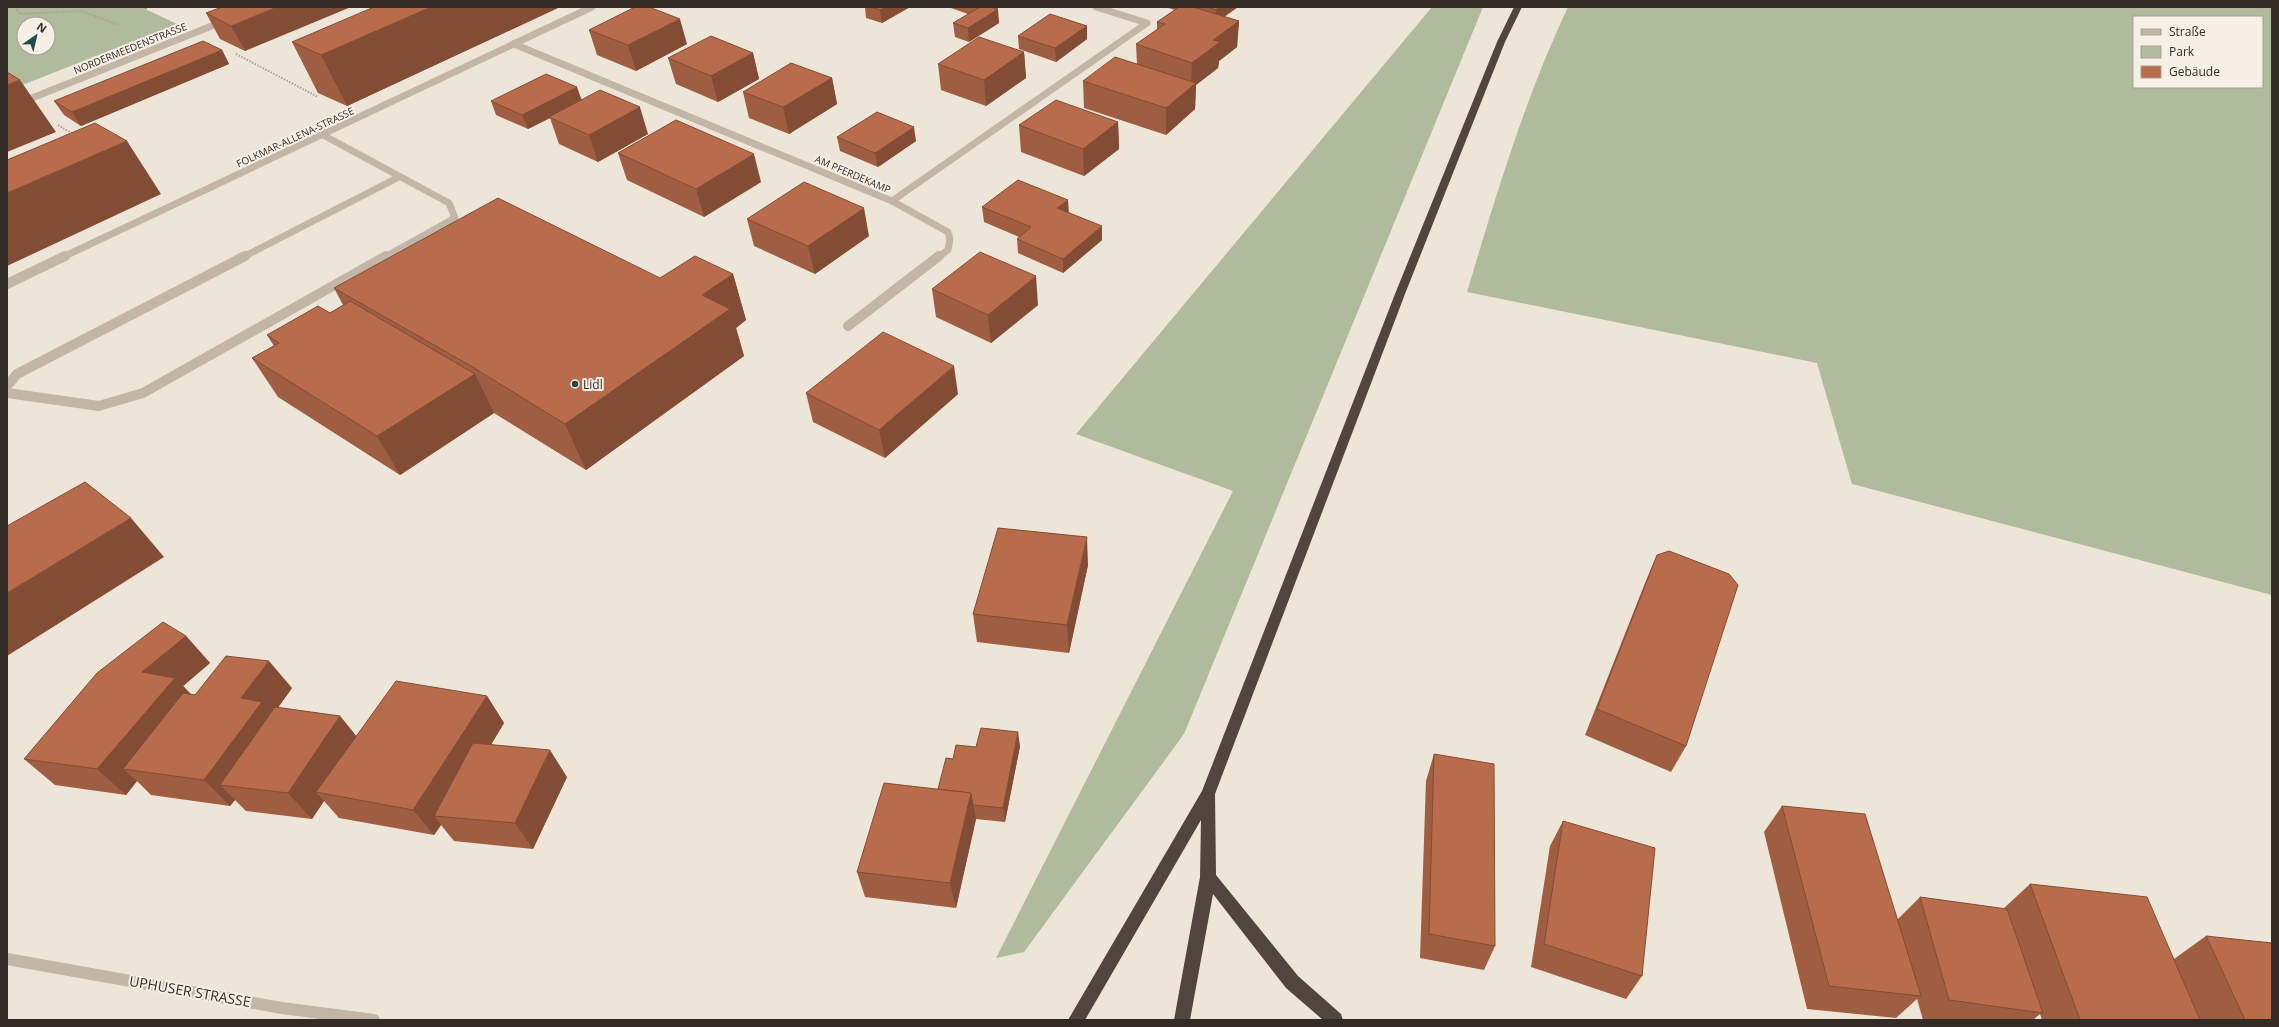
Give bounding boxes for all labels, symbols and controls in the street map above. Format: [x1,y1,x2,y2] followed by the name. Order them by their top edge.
[16,16,56,56] north arrow
[2133,16,2263,88] legend
[34,19,50,36] text: N
[71,19,189,77] street label: NORDERMEEDENSTRASSE
[2169,23,2206,40] text: Straße
[2169,43,2195,60] text: Park
[2169,63,2220,80] text: Gebäude
[234,104,356,170] street label: FOLKMAR-ALLENA-STRASSE
[813,152,893,196] street label: AM PFERDEKAMP
[583,376,603,393] place label: Lidl
[570,379,580,389] marker: Lidl
[128,971,252,1011] street label: UPHUSER STRASSE

